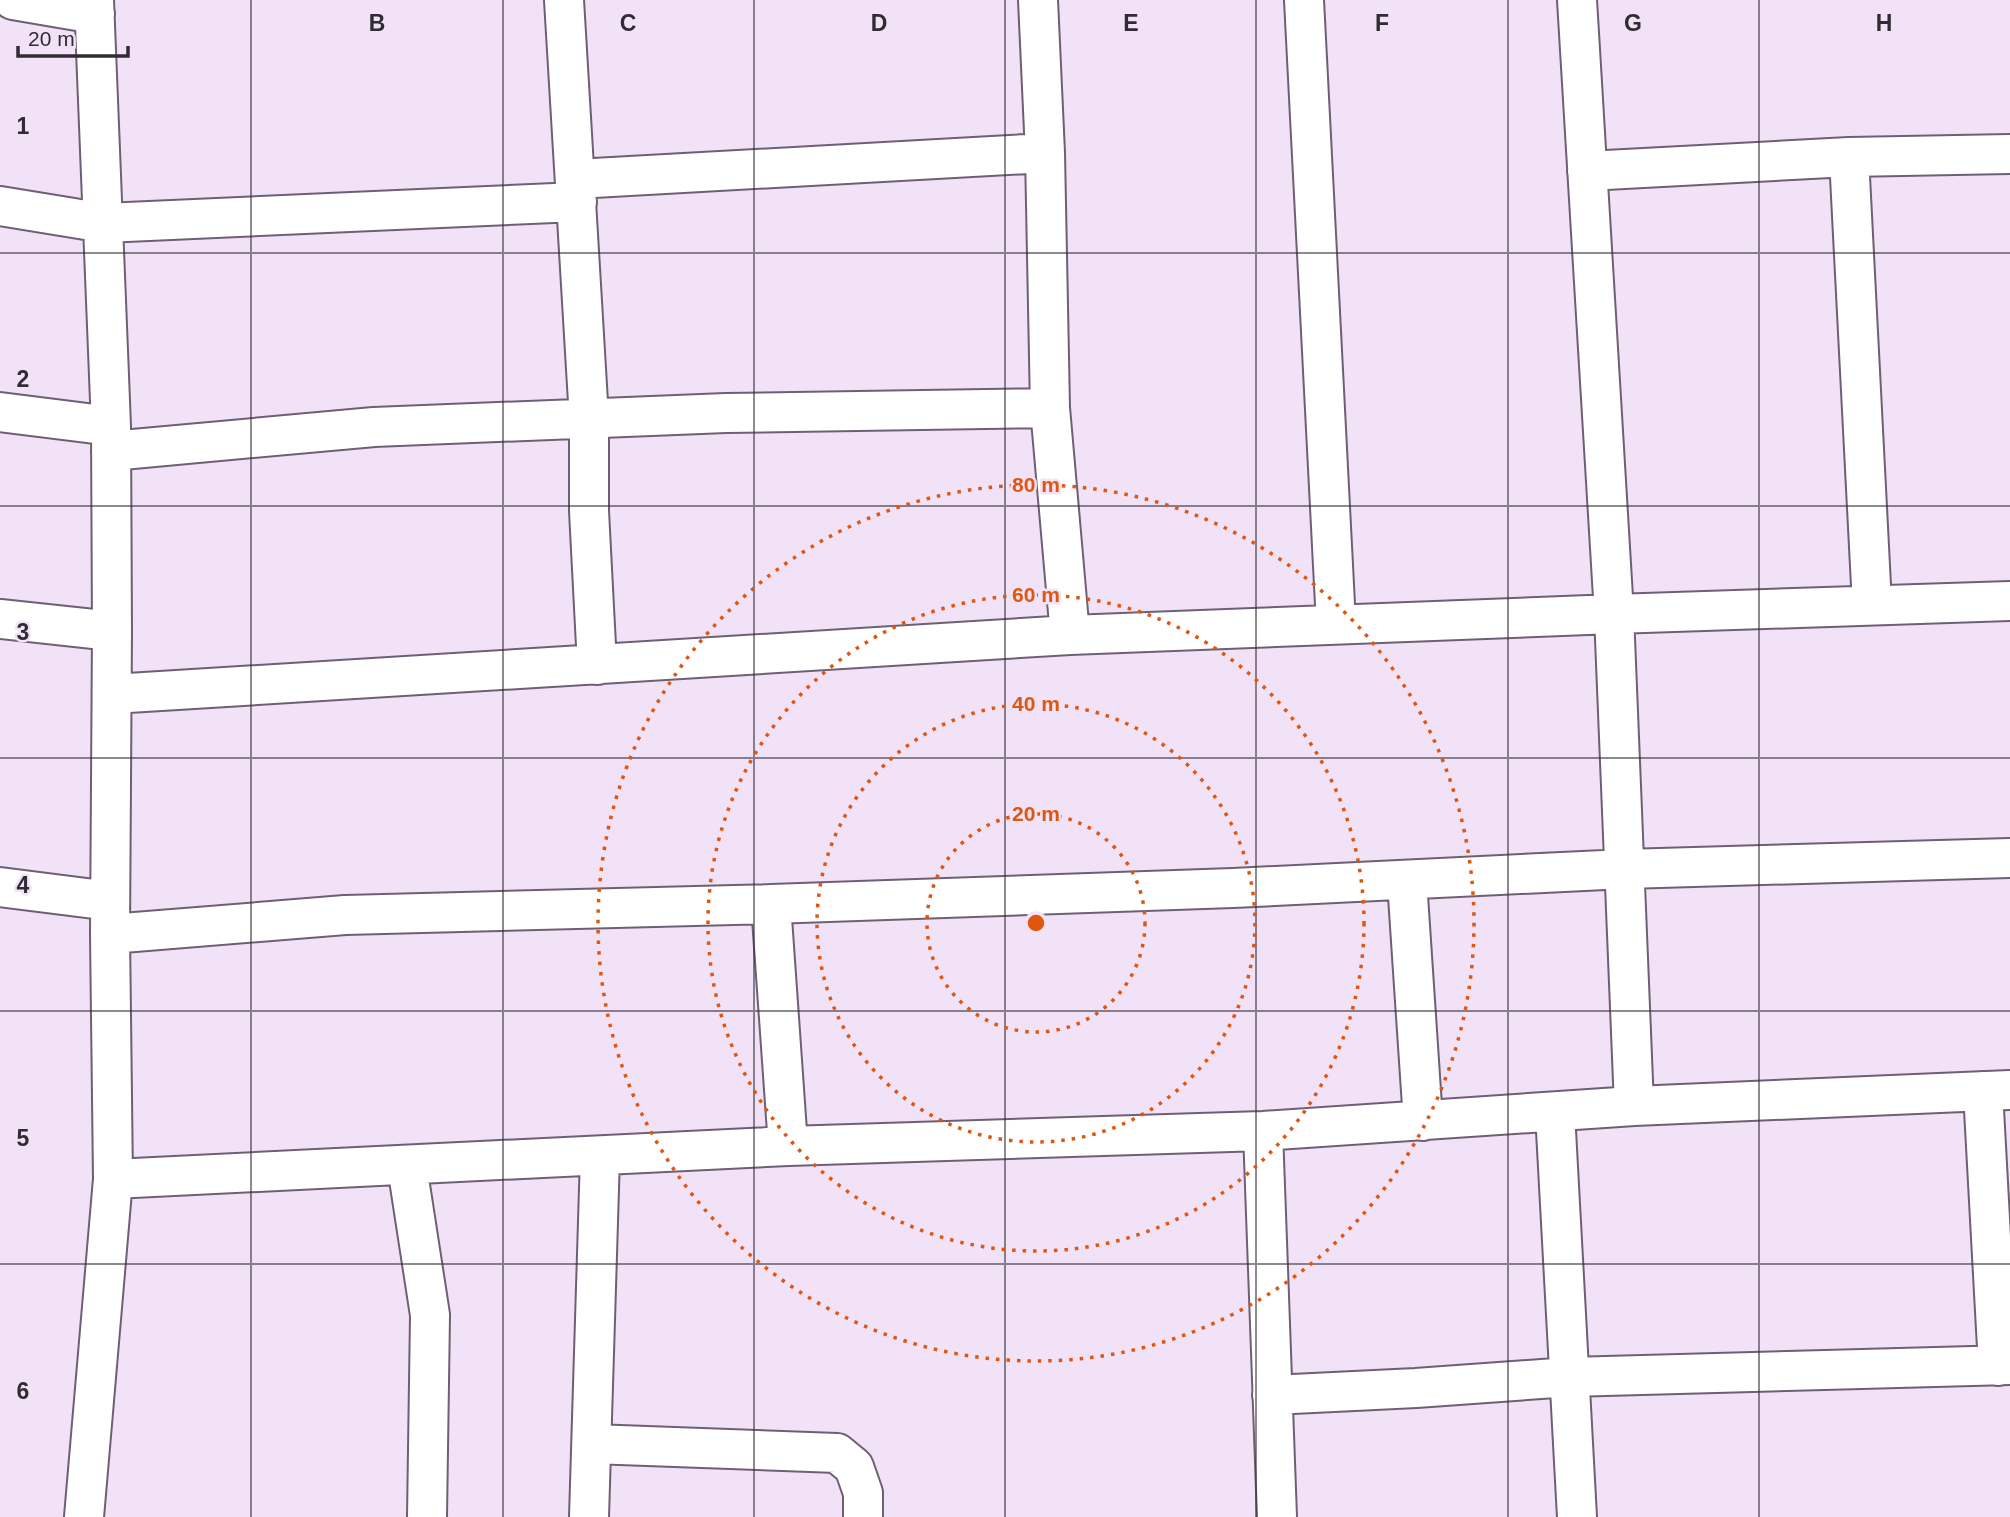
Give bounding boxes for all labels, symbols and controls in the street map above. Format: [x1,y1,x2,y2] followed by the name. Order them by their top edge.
[369,10,385,36] text: B
[620,10,636,36] text: C
[871,10,887,36] text: D
[1123,10,1139,36] text: E
[1375,10,1389,36] text: F
[1624,10,1642,36] text: G
[1876,10,1892,36] text: H
[18,14,128,58] scale bar
[28,27,75,50] text: 20 m
[17,113,30,139] text: 1
[17,366,29,392] text: 2
[1012,473,1060,496] text: 80 m
[1012,583,1060,606] text: 60 m
[17,619,29,645] text: 3
[1012,692,1060,715] text: 40 m
[1012,802,1060,825] text: 20 m
[17,872,30,898] text: 4
[1024,911,1048,935] centre of rings
[17,1125,30,1151] text: 5
[17,1378,29,1404] text: 6

